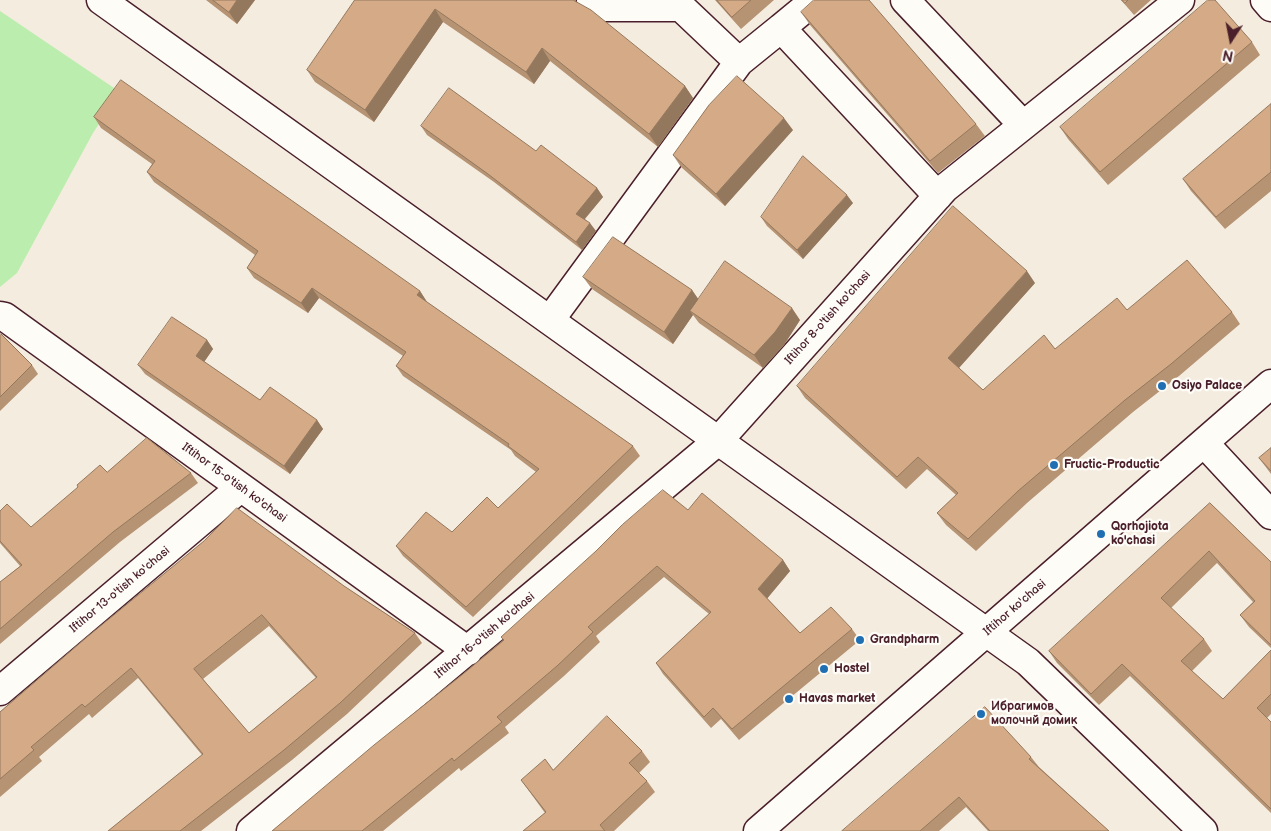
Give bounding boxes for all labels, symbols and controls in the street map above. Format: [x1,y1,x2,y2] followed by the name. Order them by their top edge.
[1206,15,1256,65] north arrow
[1221,46,1235,65] text: N
[782,268,874,368] street label: Iftihor 8-o'tish ko'chasi
[1172,379,1242,393] place label: Osiyo Palace
[1156,380,1168,392] marker: Osiyo Palace
[179,440,289,526] street label: Iftihor 15-o'tish ko'chasi
[1064,458,1160,472] place label: Fructic-Productic
[1048,459,1060,471] marker: Fructic-Productic
[1111,520,1169,548] place label: Qorhojiota ko'chasi
[1095,528,1107,540] marker: Qorhojiota ko'chasi
[67,544,173,636] street label: Iftihor 13-o'tish ko'chasi
[981,577,1049,639] street label: Iftihor ko'chasi
[432,590,538,682] street label: Iftihor 16-o'tish ko'chasi
[870,633,939,647] place label: Grandpharm
[854,634,866,646] marker: Grandpharm
[834,662,869,676] place label: Hostel
[818,663,830,675] marker: Hostel
[799,692,875,706] place label: Havas market
[783,693,795,705] marker: Havas market
[991,700,1077,728] place label: Ибрагимов молочнй домик
[975,708,987,720] marker: Ибрагимов молочнй домик

